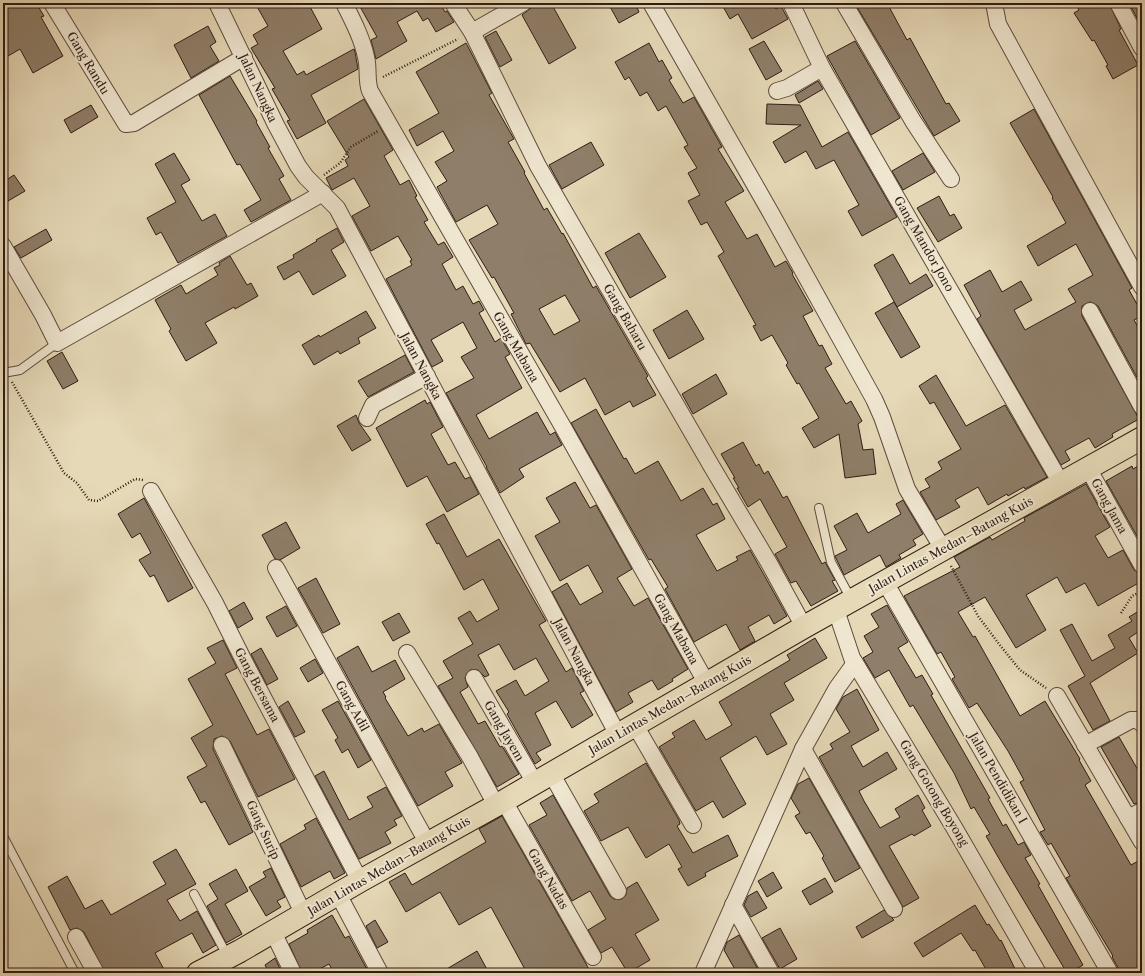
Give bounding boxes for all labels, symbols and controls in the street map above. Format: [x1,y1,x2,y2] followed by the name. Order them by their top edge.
[64,29,113,97] street label: Gang Randu
[235,49,281,125] street label: Jalan Nangka
[891,193,958,294] street label: Gang Mandor Jono
[600,281,651,353] street label: Gang Baharu
[490,309,543,385] street label: Gang Mabana
[397,328,446,402] street label: Jalan Nangka
[1088,475,1131,537] street label: Gang Jama
[864,493,1036,597] street label: Jalan Lintas Medan–Batang Kuis
[651,591,702,667] street label: Gang Mabana
[550,614,599,688] street label: Jalan Nangka
[232,645,284,725] street label: Gang Bersama
[584,652,754,758] street label: Jalan Lintas Medan–Batang Kuis
[332,678,373,734] street label: Gang Adil
[481,698,528,764] street label: Gang Jayem
[965,728,1031,826] street label: Jalan Pendidikan I
[897,737,973,849] street label: Gang Gotong Boyong
[243,798,284,862] street label: Gang Surip
[303,813,473,919] street label: Jalan Lintas Medan–Batang Kuis
[525,846,572,912] street label: Gang Nadas

